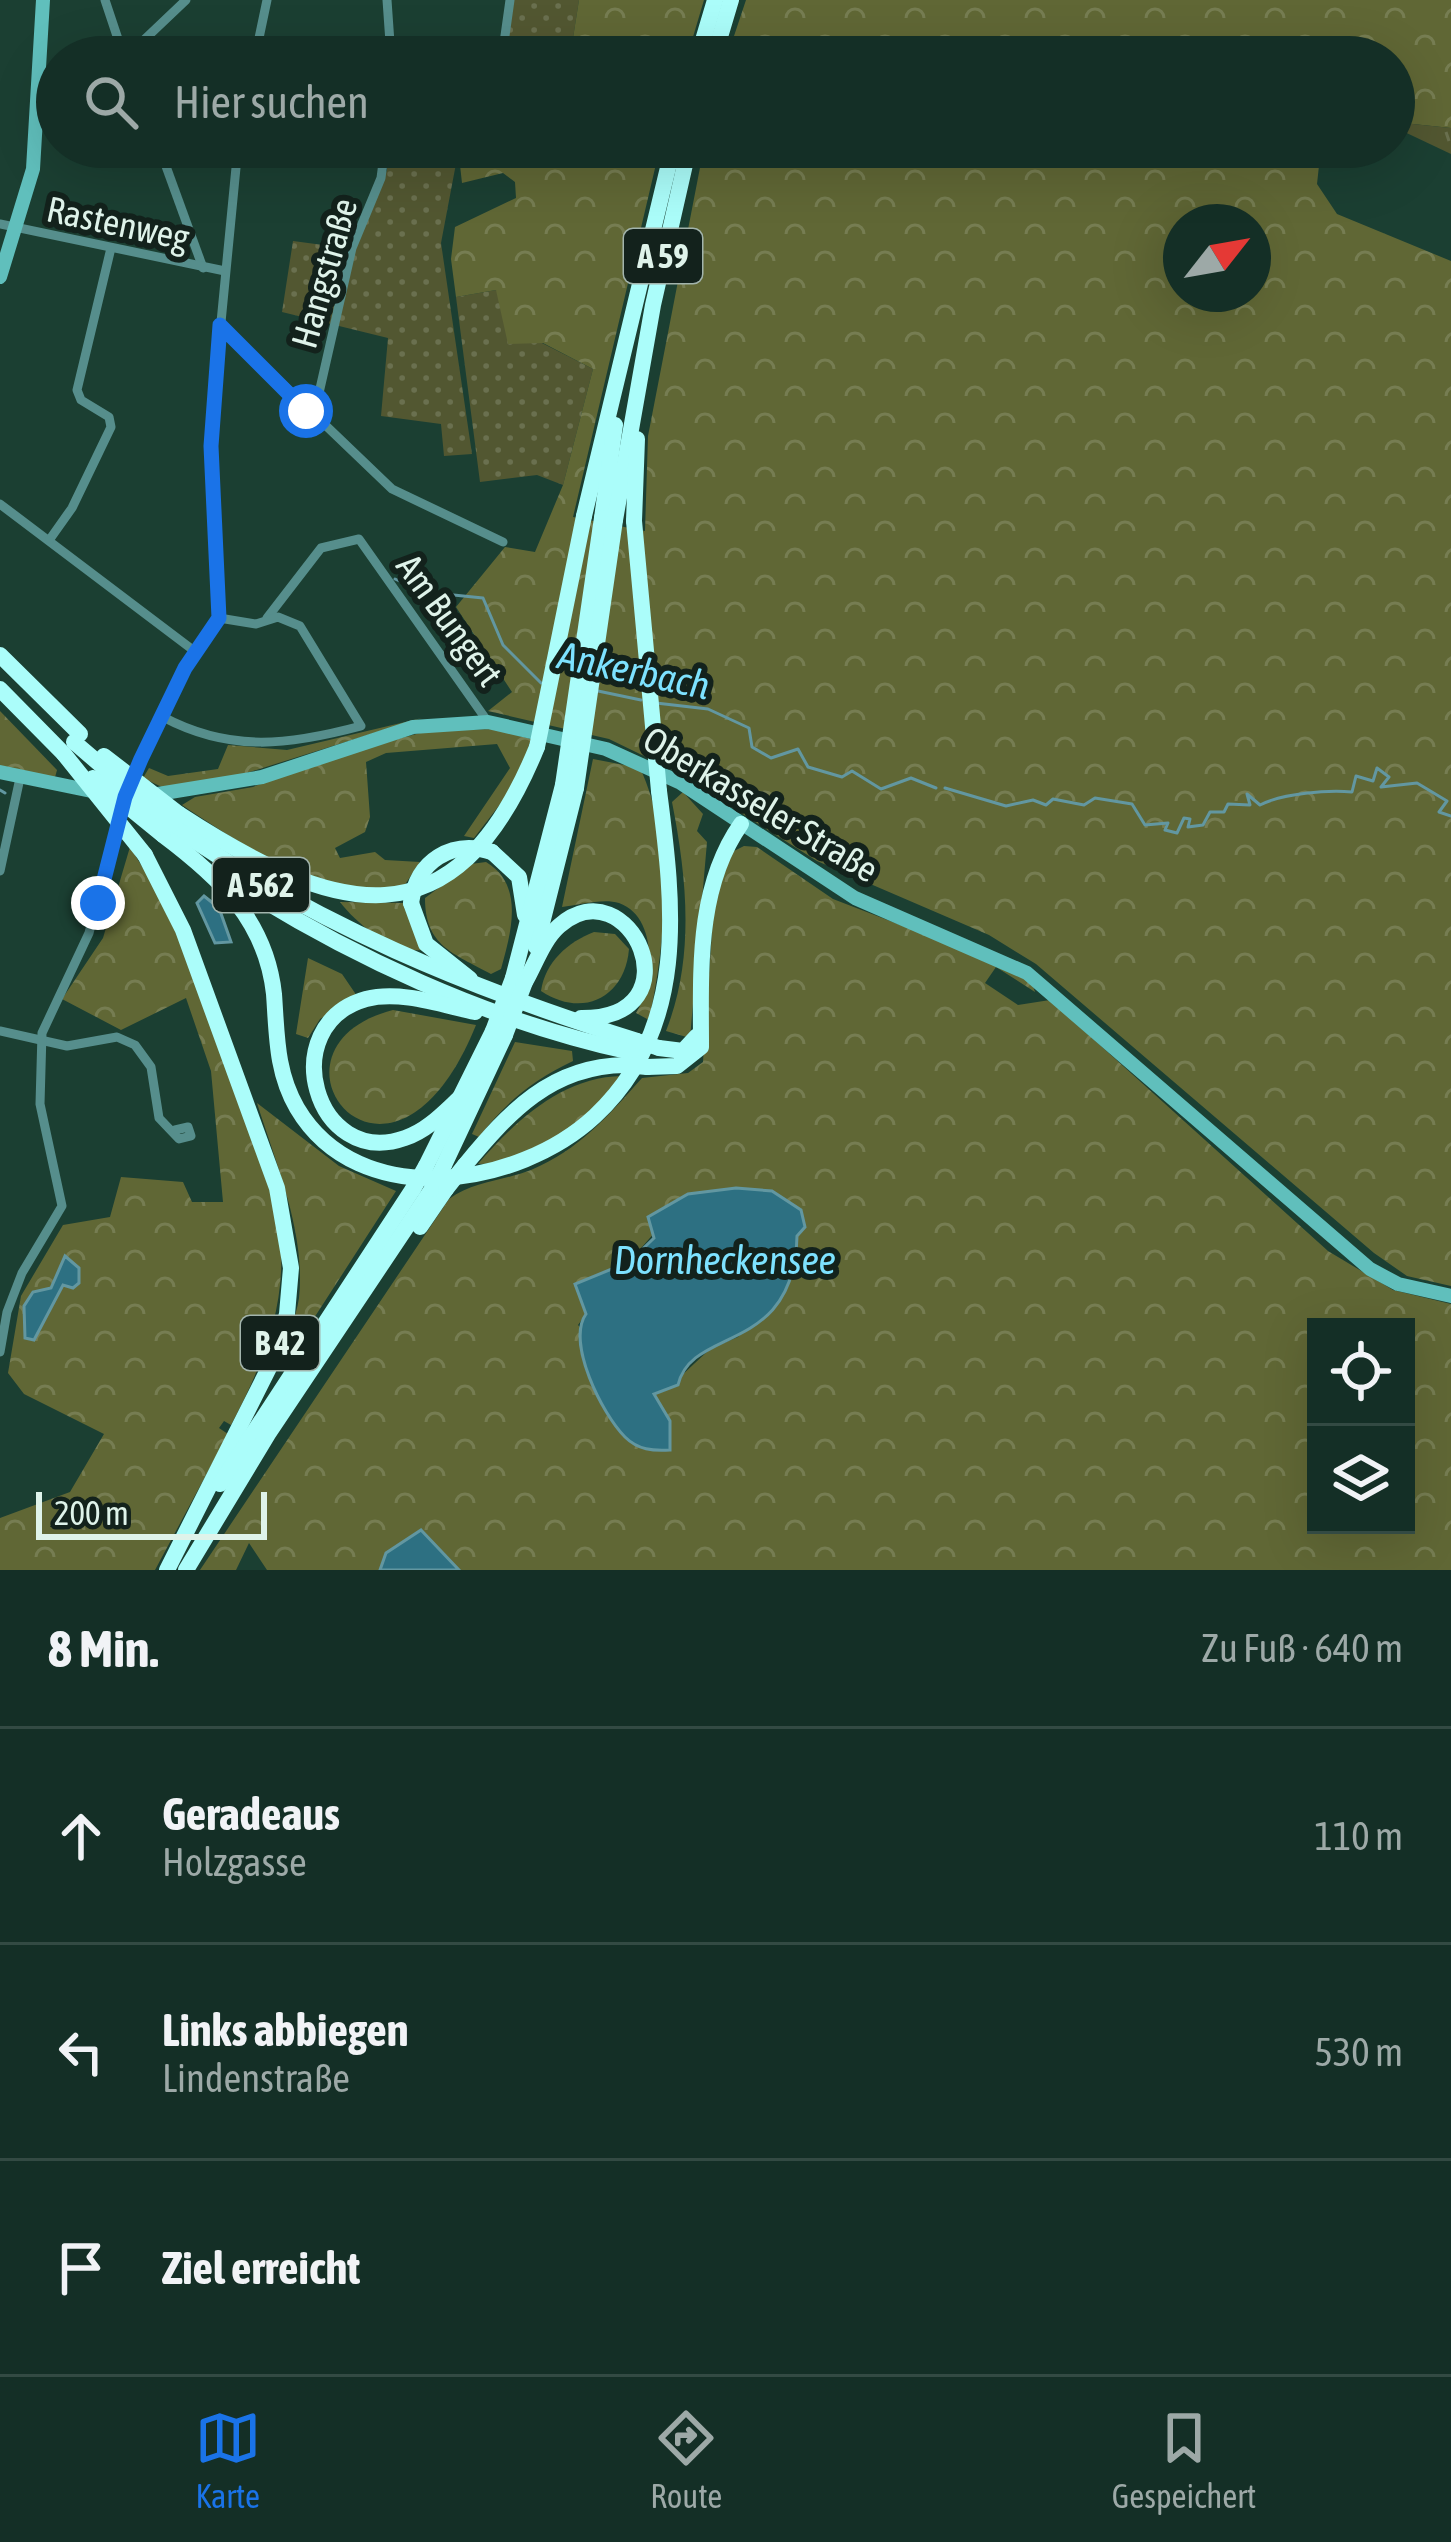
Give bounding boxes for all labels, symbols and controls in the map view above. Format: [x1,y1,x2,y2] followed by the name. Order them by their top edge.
[36,36,1415,168] search box
[78,69,144,135] icon: search
[174,76,369,128] text: Hier suchen
[43,187,193,259] street label: Rastenweg
[283,193,365,353] street label: Hangstraße
[1163,204,1271,312] north arrow
[624,229,702,283] road number: A 59
[279,384,333,438] route start
[388,546,512,694] street label: Am Bungert
[553,632,714,708] water label: Ankerbach
[636,718,886,890] street label: Oberkasseler Straße
[213,858,309,912] road number: A 562
[71,876,125,930] route end
[614,1238,836,1282] water label: Dornheckensee
[241,1316,319,1370] road number: B 42
[1307,1318,1415,1534] map controls
[1307,1318,1415,1426] button: locate
[1307,1426,1415,1534] button: layers
[36,1486,267,1539] scale bar
[54,1494,129,1532] text: 200 m
[48,1619,159,1678] text: 8 Min.
[1201,1626,1403,1670] text: Zu Fuß · 640 m
[162,1788,340,1840] text: Geradeaus
[48,1803,114,1869] icon: ahead
[1315,1814,1403,1858] text: 110 m
[162,1840,307,1884] text: Holzgasse
[162,2004,409,2056] text: Links abbiegen
[48,2019,114,2085] icon: left
[1315,2030,1403,2074] text: 530 m
[162,2056,350,2100] text: Lindenstraße
[48,2235,114,2301] icon: arrive
[162,2242,360,2294] text: Ziel erreicht
[195,2405,261,2515] tab: Karte
[650,2405,722,2515] tab: Route
[1112,2405,1256,2515] tab: Gespeichert

